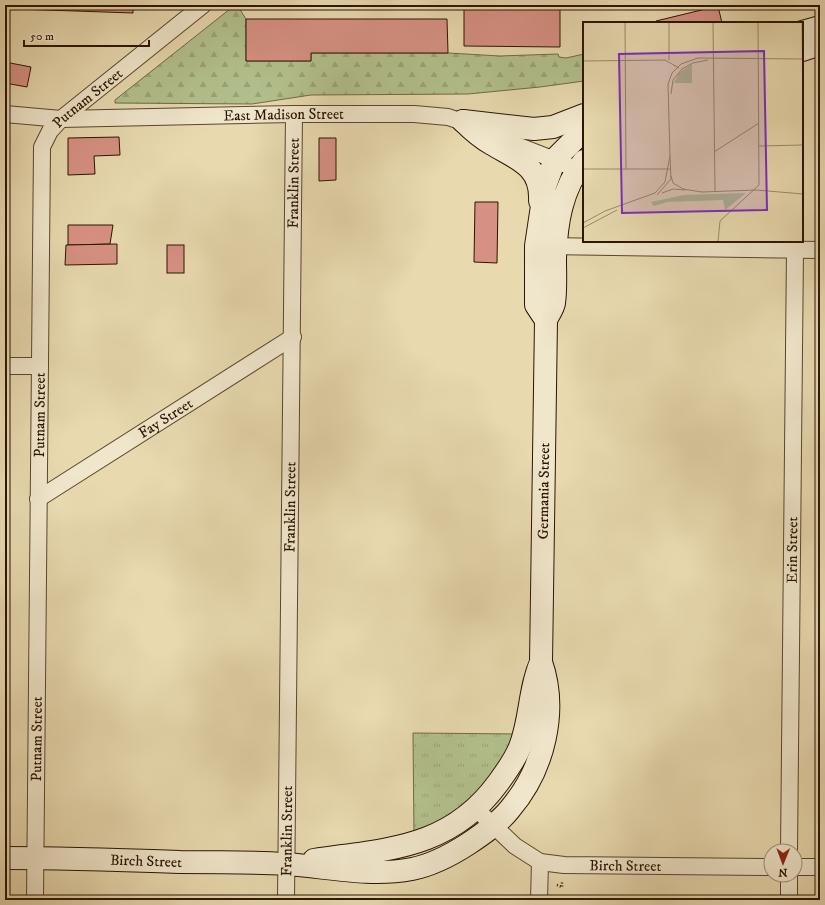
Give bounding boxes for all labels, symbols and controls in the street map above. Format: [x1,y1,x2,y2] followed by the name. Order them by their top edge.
[24,22,149,48] scale bar
[583,22,803,242] inset map
[30,29,54,44] text: 50 m
[48,64,127,132] street label: Putnam Street
[223,105,344,126] street label: East Madison Street
[284,137,304,228] street label: Franklin Street
[30,372,50,458] street label: Putnam Street
[135,394,197,443] street label: Fay Street
[534,442,554,540] street label: Germania Street
[281,461,300,552] street label: Franklin Street
[783,516,802,583] street label: Erin Street
[27,696,47,782] street label: Putnam Street
[277,785,297,876] street label: Franklin Street
[763,843,803,883] north arrow
[110,851,182,872] street label: Birch Street
[589,856,662,876] street label: Birch Street
[778,865,787,879] text: N

